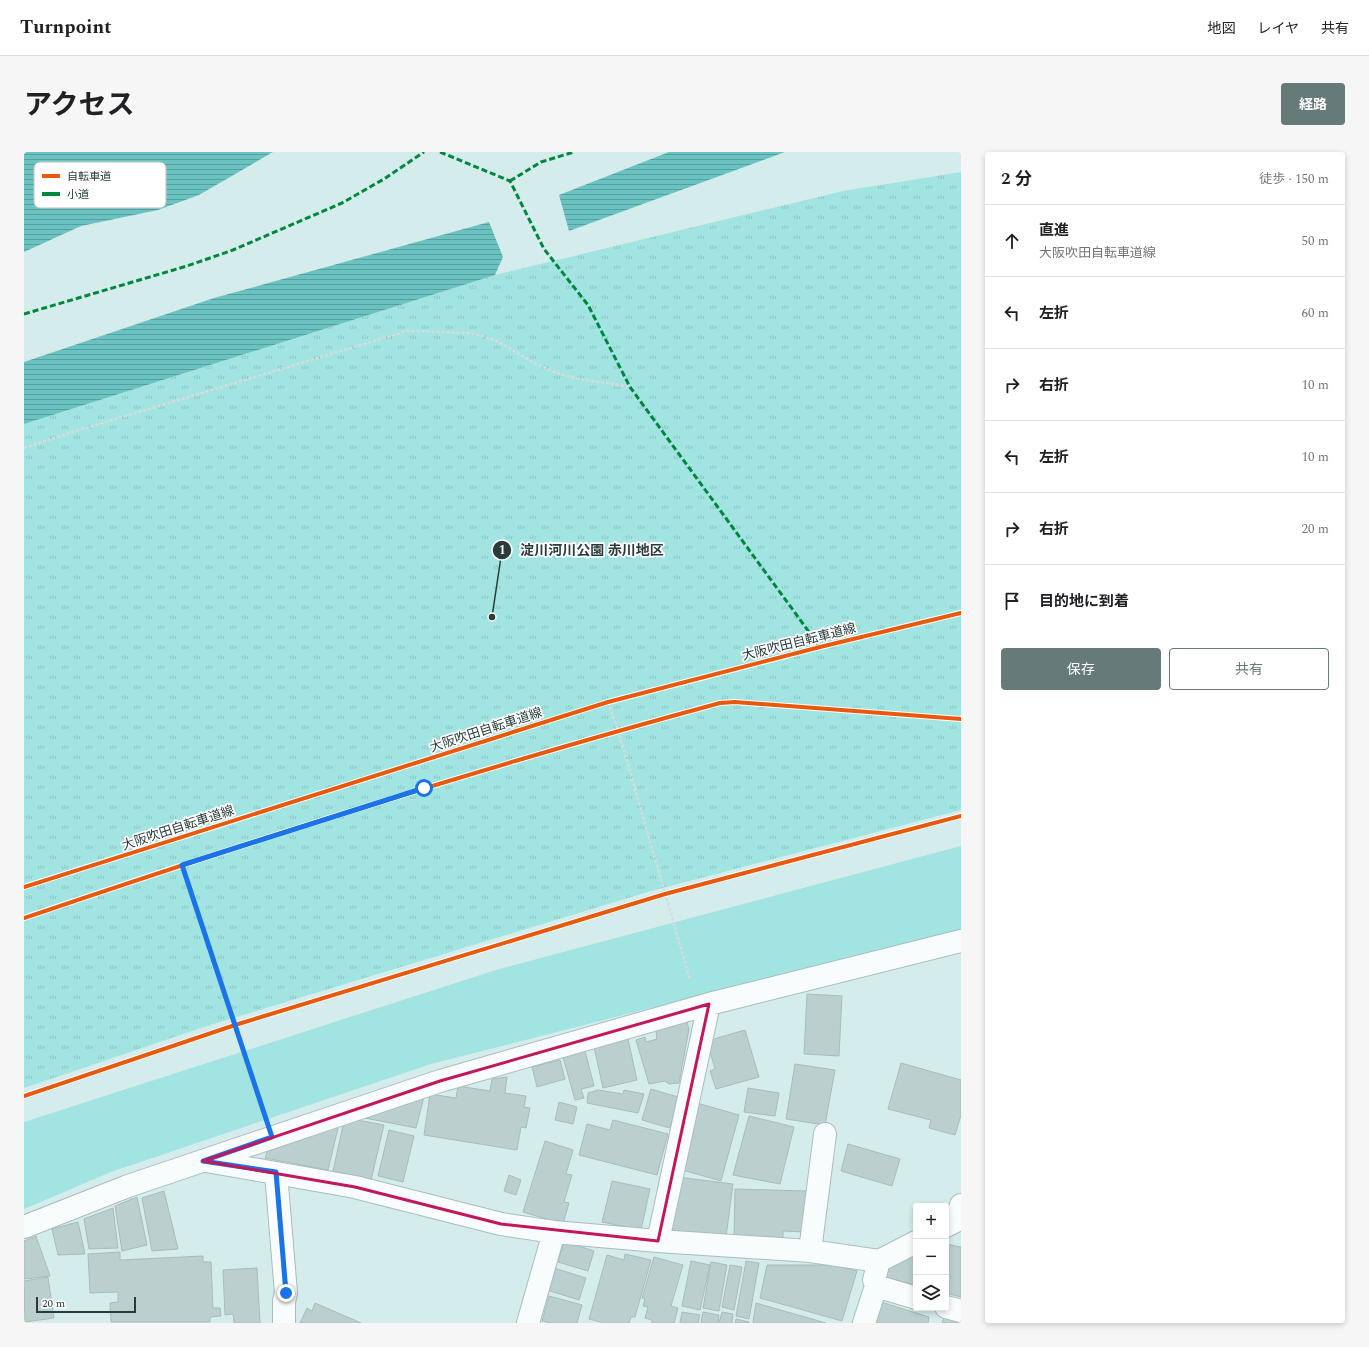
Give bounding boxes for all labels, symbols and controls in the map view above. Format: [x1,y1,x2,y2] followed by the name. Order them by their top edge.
[20,13,112,42] text: Turnpoint
[1207,18,1235,39] text: 地図
[1257,18,1299,39] text: レイヤ
[1321,18,1349,39] text: 共有
[1281,83,1345,125] button: 経路
[24,84,135,127] text: アクセス
[34,162,166,208] legend
[1001,166,1032,192] text: 2 分
[67,168,111,185] text: 自転車道
[1259,169,1329,189] text: 徒歩 · 150 m
[67,186,89,203] text: 小道
[1039,219,1069,242] text: 直進
[1001,230,1023,252] icon: ahead
[1302,231,1329,251] text: 50 m
[1039,243,1156,263] text: 大阪吹田自転車道線
[1001,302,1023,324] icon: left
[1039,302,1069,325] text: 左折
[1302,303,1329,323] text: 60 m
[1001,374,1023,396] icon: right
[1039,374,1069,397] text: 右折
[1302,375,1329,395] text: 10 m
[1001,446,1023,468] icon: left
[1039,446,1069,469] text: 左折
[1302,447,1329,467] text: 10 m
[1001,518,1023,540] icon: right
[1039,518,1069,541] text: 右折
[1302,519,1329,539] text: 20 m
[492,537,672,563] callout: 淀川河川公園 赤川地区
[520,540,664,561] text: 淀川河川公園 赤川地区
[499,541,505,560] text: 1
[1001,590,1023,612] icon: arrive
[1039,590,1129,613] text: 目的地に到着
[740,618,858,666] street label: 大阪吹田自転車道線
[1001,648,1161,690] button: 保存
[1169,648,1329,690] button: 共有
[427,702,545,758] street label: 大阪吹田自転車道線
[415,779,433,797] route start
[119,800,237,856] street label: 大阪吹田自転車道線
[913,1203,949,1311] map controls
[913,1203,949,1239] button: +
[913,1239,949,1275] button: −
[913,1275,949,1311] button: layers
[277,1284,295,1302] route end
[36,1295,136,1314] scale bar
[42,1295,65,1312] text: 20 m

